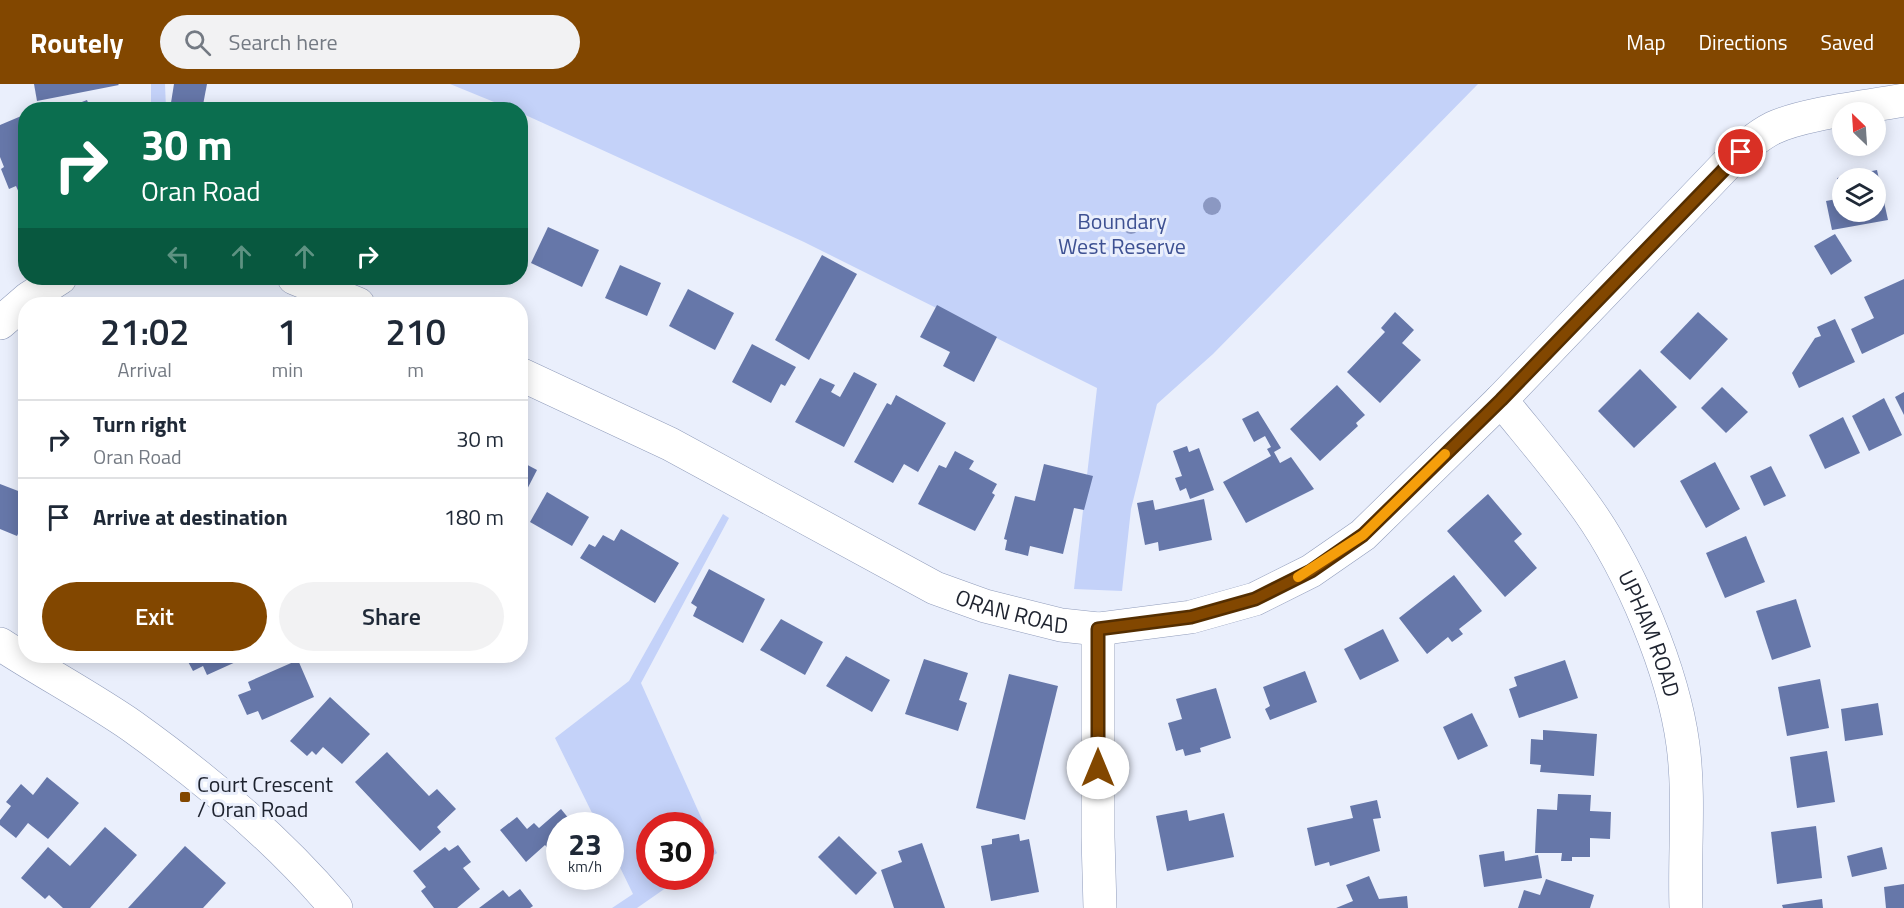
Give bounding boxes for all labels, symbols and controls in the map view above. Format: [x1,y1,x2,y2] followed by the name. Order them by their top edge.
[160,15,580,69] search box
[30,21,124,64] text: Routely
[229,25,338,59] text: Search here
[181,26,214,59] icon: search
[1626,26,1666,58] text: Map
[1699,26,1788,58] text: Directions
[1821,26,1874,58] text: Saved
[1832,102,1886,156] north arrow
[1832,102,1886,222] map controls
[141,112,233,176] text: 30 m
[42,126,120,204] icon: right
[1715,126,1766,177] pin
[1724,135,1757,168] icon: arrive
[1832,168,1886,222] button: layers
[141,170,261,211] text: Oran Road
[1058,204,1186,263] park label: Boundary West Reserve
[162,240,195,273] icon: left
[225,240,258,273] icon: ahead
[288,240,321,273] icon: ahead
[351,240,384,273] icon: right
[100,304,189,359] text: 21:02
[277,304,297,359] text: 1
[385,304,446,359] text: 210
[118,354,172,385] text: Arrival
[271,354,303,385] text: min
[407,354,424,385] text: m
[93,407,187,441] text: Turn right
[456,422,504,456] text: 30 m
[42,423,75,456] icon: right
[93,441,182,472] text: Oran Road
[93,500,288,534] text: Arrive at destination
[444,500,504,534] text: 180 m
[42,501,75,534] icon: arrive
[1609,564,1689,701] street label: UPHAM ROAD
[951,580,1070,643] street label: ORAN ROAD
[42,582,267,651] button: Exit
[279,582,504,651] button: Share
[1066,736,1130,800] position arrow
[197,767,333,826] place label: Court Crescent / Oran Road
[178,790,192,804] marker: Court Crescent / Oran Road
[636,812,714,890] speed limit sign: 30
[568,821,602,867] text: 23
[568,855,602,878] text: km/h

